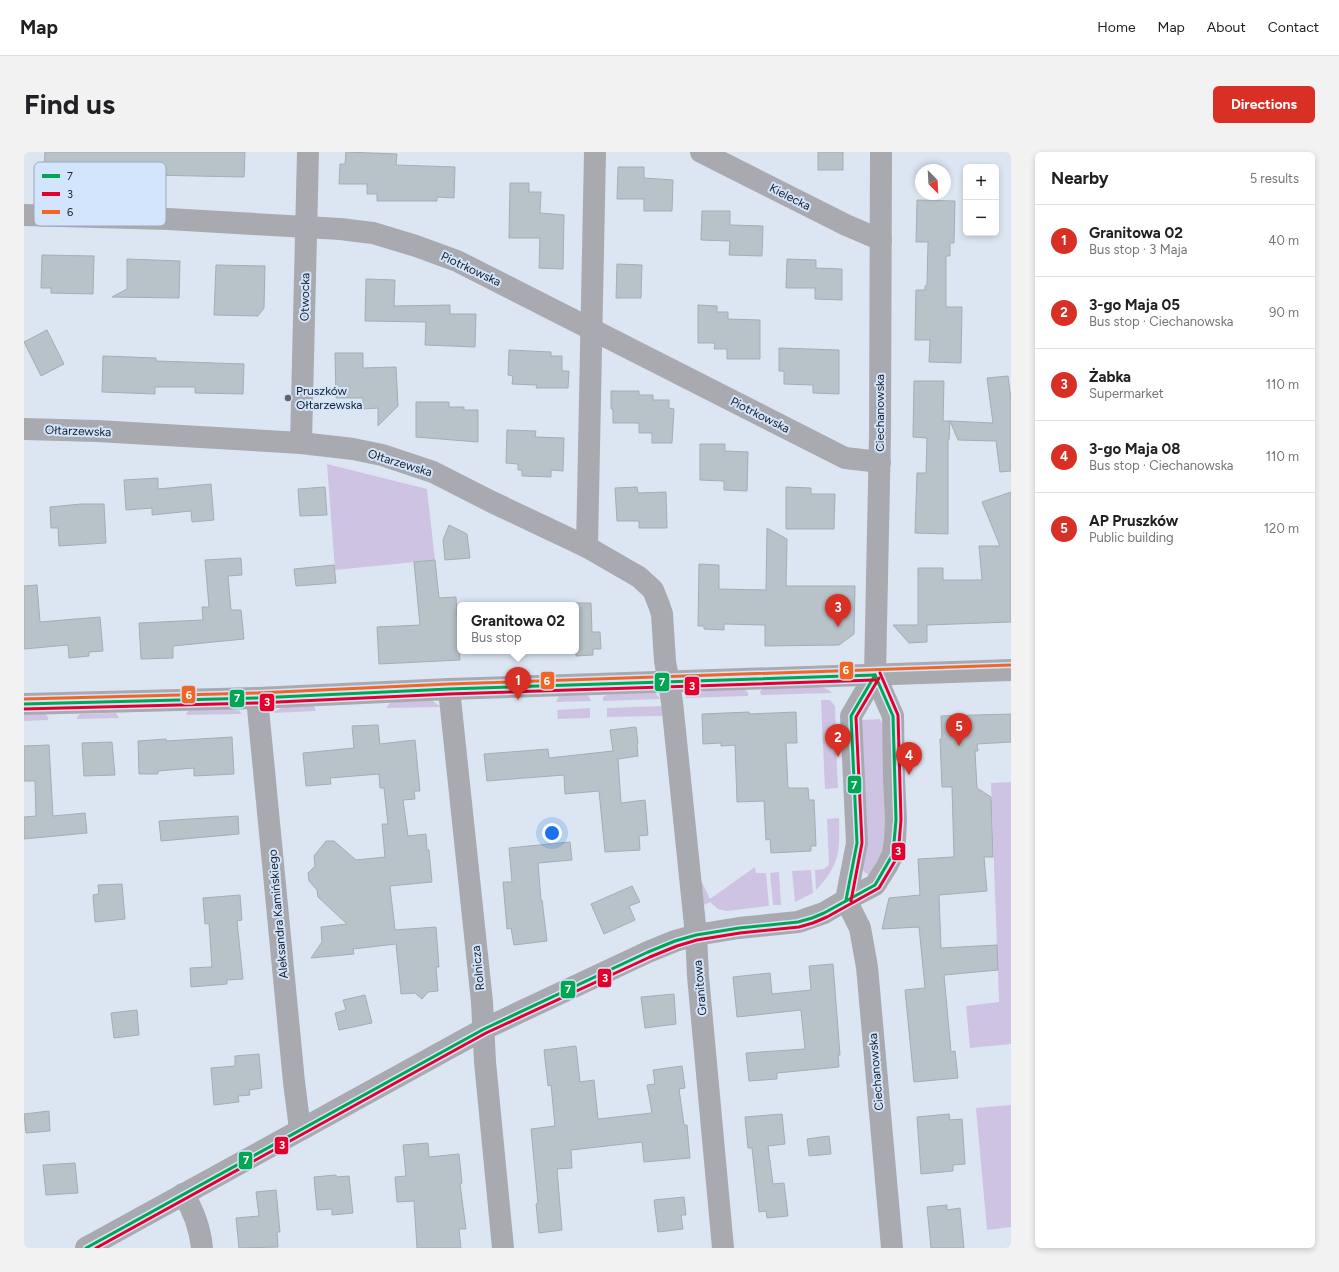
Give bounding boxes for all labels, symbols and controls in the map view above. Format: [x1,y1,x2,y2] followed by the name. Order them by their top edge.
[20,16,58,39] text: Map
[1097,19,1136,36] text: Home
[1158,19,1185,36] text: Map
[1207,19,1246,36] text: About
[1268,19,1319,36] text: Contact
[1213,86,1315,123] button: Directions
[24,87,115,121] text: Find us
[34,162,166,226] legend
[915,164,951,200] north arrow
[963,164,999,236] map controls
[963,164,999,200] button: +
[1051,168,1109,188] text: Nearby
[67,170,73,183] text: 7
[1250,171,1299,186] text: 5 results
[767,181,813,213] street label: Kielecka
[67,188,73,201] text: 3
[963,200,999,236] button: −
[67,206,73,219] text: 6
[1089,224,1183,242] text: Granitowa 02
[1061,233,1067,248] text: 1
[1268,233,1299,248] text: 40 m
[1089,242,1187,257] text: Bus stop · 3 Maja
[439,249,503,289] street label: Piotrkowska
[298,273,312,321] street label: Otwocka
[1089,296,1180,314] text: 3-go Maja 05
[1060,305,1068,320] text: 2
[1269,305,1299,320] text: 90 m
[1089,314,1233,329] text: Bus stop · Ciechanowska
[1089,368,1131,386] text: Żabka
[873,374,887,452] street label: Ciechanowska
[1060,377,1068,392] text: 3
[1266,377,1299,392] text: 110 m
[296,384,362,412] place label: Pruszków Ołtarzewska
[1089,386,1164,401] text: Supermarket
[283,393,293,403] marker: Pruszków Ołtarzewska
[728,394,792,436] street label: Piotrkowska
[45,423,111,439] street label: Ołtarzewska
[1089,440,1180,458] text: 3-go Maja 08
[366,447,434,479] street label: Ołtarzewska
[1060,449,1068,464] text: 4
[1266,449,1299,464] text: 110 m
[1089,458,1233,473] text: Bus stop · Ciechanowska
[1089,512,1178,530] text: AP Pruszków
[1060,521,1068,536] text: 5
[1264,521,1299,536] text: 120 m
[1089,530,1174,545] text: Public building
[825,594,851,627] pin: 3
[457,602,579,654] popup
[471,612,565,630] text: Granitowa 02
[471,630,522,645] text: Bus stop
[839,661,854,680] line badge: 6
[843,664,850,677] text: 6
[505,667,531,700] pin: 1
[540,671,555,690] line badge: 6
[654,672,670,692] line badge: 7
[544,675,551,688] text: 6
[659,676,665,689] text: 7
[684,676,700,696] line badge: 3
[689,680,695,693] text: 3
[181,685,196,704] line badge: 6
[186,689,193,702] text: 6
[229,689,245,708] line badge: 7
[234,692,240,705] text: 7
[259,693,275,712] line badge: 3
[264,696,270,709] text: 3
[946,713,972,746] pin: 5
[825,724,851,757] pin: 2
[896,742,922,775] pin: 4
[847,775,862,794] line badge: 7
[851,779,857,792] text: 7
[542,823,562,843] your location
[891,842,906,861] line badge: 3
[895,845,901,858] text: 3
[265,849,291,979] street label: Aleksandra Kamińskiego
[469,945,487,991] street label: Rolnicza
[691,960,709,1016] street label: Granitowa
[597,968,612,988] line badge: 3
[602,972,608,985] text: 3
[560,980,576,999] line badge: 7
[565,983,571,996] text: 7
[866,1033,886,1111] street label: Ciechanowska
[274,1136,289,1155] line badge: 3
[279,1139,285,1152] text: 3
[238,1151,253,1170] line badge: 7
[243,1154,249,1167] text: 7

